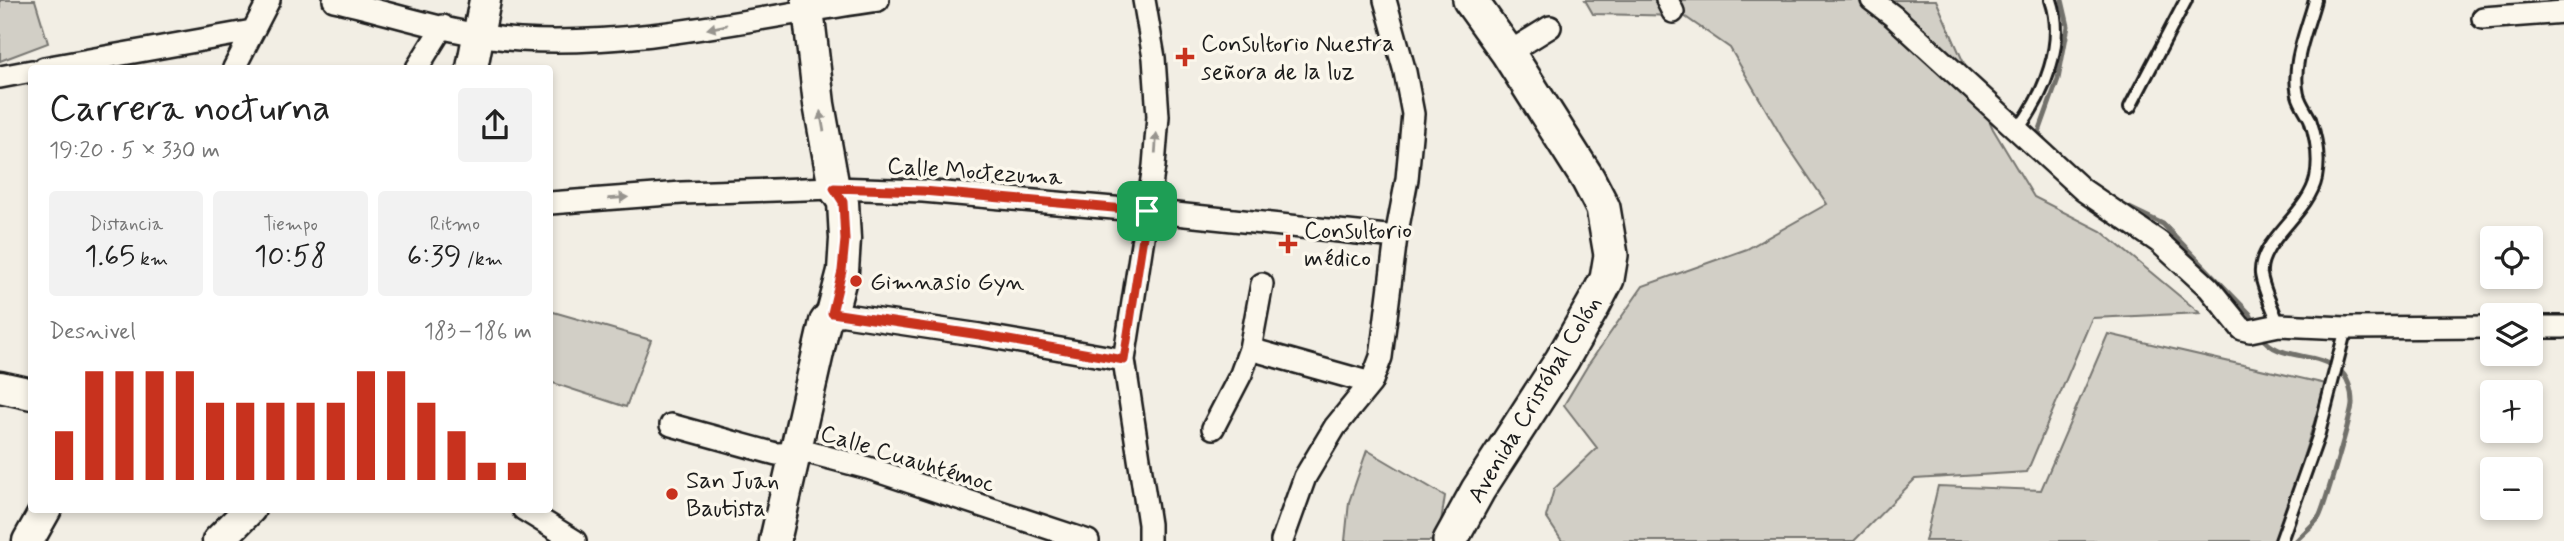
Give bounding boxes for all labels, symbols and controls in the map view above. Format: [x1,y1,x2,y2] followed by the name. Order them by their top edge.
[706,22,728,33] one-way arrow
[1201,29,1395,88] place label: Consultorio Nuestra señora de la luz
[1175,47,1195,67] marker: Consultorio Nuestra señora de la luz
[49,85,331,134] text: Carrera nocturna
[458,88,532,162] button: share
[816,110,827,132] one-way arrow
[1151,132,1162,154] one-way arrow
[49,136,220,166] text: 19:20 · 5 × 330 m
[886,151,1064,194] street label: Calle Moctezuma
[1117,181,1177,241] pin
[607,192,629,203] one-way arrow
[1128,192,1166,230] icon: arrive
[89,212,163,237] text: Distancia
[263,212,318,237] text: Tiempo
[430,212,480,237] text: Ritmo
[1304,216,1412,275] place label: Consultorio médico
[2480,226,2543,520] map controls
[2480,226,2543,289] button: locate
[1278,234,1298,254] marker: Consultorio médico
[84,237,135,276] text: 1.65
[254,237,327,276] text: 10:58
[407,237,462,276] text: 6:39
[135,247,168,272] text: km
[462,247,503,272] text: /km
[870,267,1025,298] place label: Gimnasio Gyn
[848,273,864,289] marker: Gimnasio Gyn
[1461,290,1609,509] street label: Avenida Cristóbal Colón
[2480,303,2543,366] button: layers
[49,317,136,347] text: Desnivel
[424,317,532,347] text: 183–186 m
[2480,380,2543,443] button: +
[816,418,999,501] street label: Calle Cuauhtémoc
[2480,457,2543,520] button: −
[686,466,779,525] place label: San Juan Bautista
[664,486,680,502] marker: San Juan Bautista

